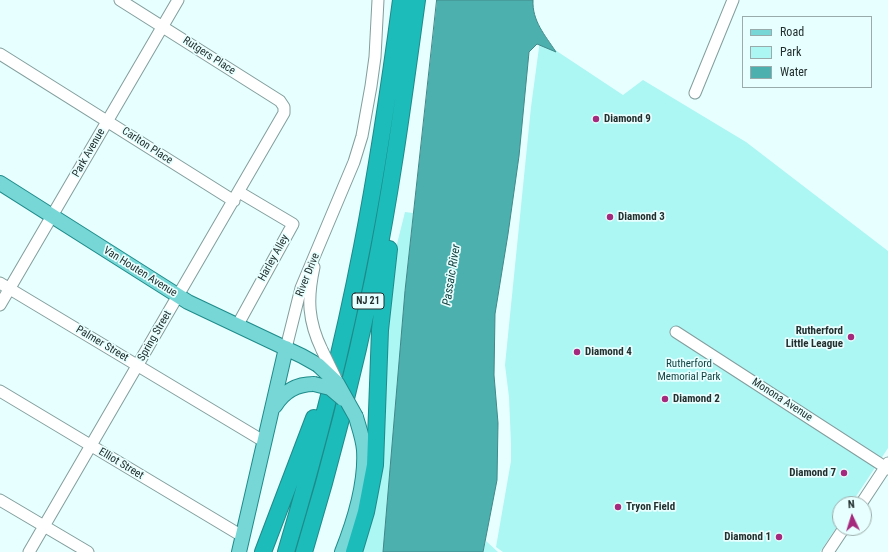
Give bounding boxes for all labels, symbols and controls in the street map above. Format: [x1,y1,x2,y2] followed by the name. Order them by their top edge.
[742,16,872,88] legend
[780,25,804,39] text: Road
[180,34,238,78] street label: Rutgers Place
[780,45,801,59] text: Park
[780,65,808,79] text: Water
[604,112,651,126] place label: Diamond 9
[591,114,601,124] marker: Diamond 9
[119,125,175,167] street label: Carlton Place
[70,126,108,180] street label: Park Avenue
[618,210,665,224] place label: Diamond 3
[605,212,615,222] marker: Diamond 3
[256,232,292,284] street label: Harley Alley
[440,243,464,307] water label: Passaic River
[101,244,179,300] street label: Van Houten Avenue
[293,251,323,299] street label: River Drive
[352,293,384,309] road number: NJ 21
[135,308,175,364] street label: Spring Street
[73,323,131,365] street label: Palmer Street
[786,324,843,350] place label: Rutherford Little League
[846,332,856,342] marker: Rutherford Little League
[585,345,632,359] place label: Diamond 4
[572,347,582,357] marker: Diamond 4
[657,357,721,383] park label: Rutherford Memorial Park
[749,376,815,424] street label: Monona Avenue
[673,392,720,406] place label: Diamond 2
[660,394,670,404] marker: Diamond 2
[96,445,146,483] street label: Elliot Street
[789,466,836,480] place label: Diamond 7
[839,468,849,478] marker: Diamond 7
[832,496,872,536] north arrow
[847,498,855,511] text: N
[626,500,675,514] place label: Tryon Field
[613,502,623,512] marker: Tryon Field
[724,530,771,544] place label: Diamond 1
[774,532,784,542] marker: Diamond 1

